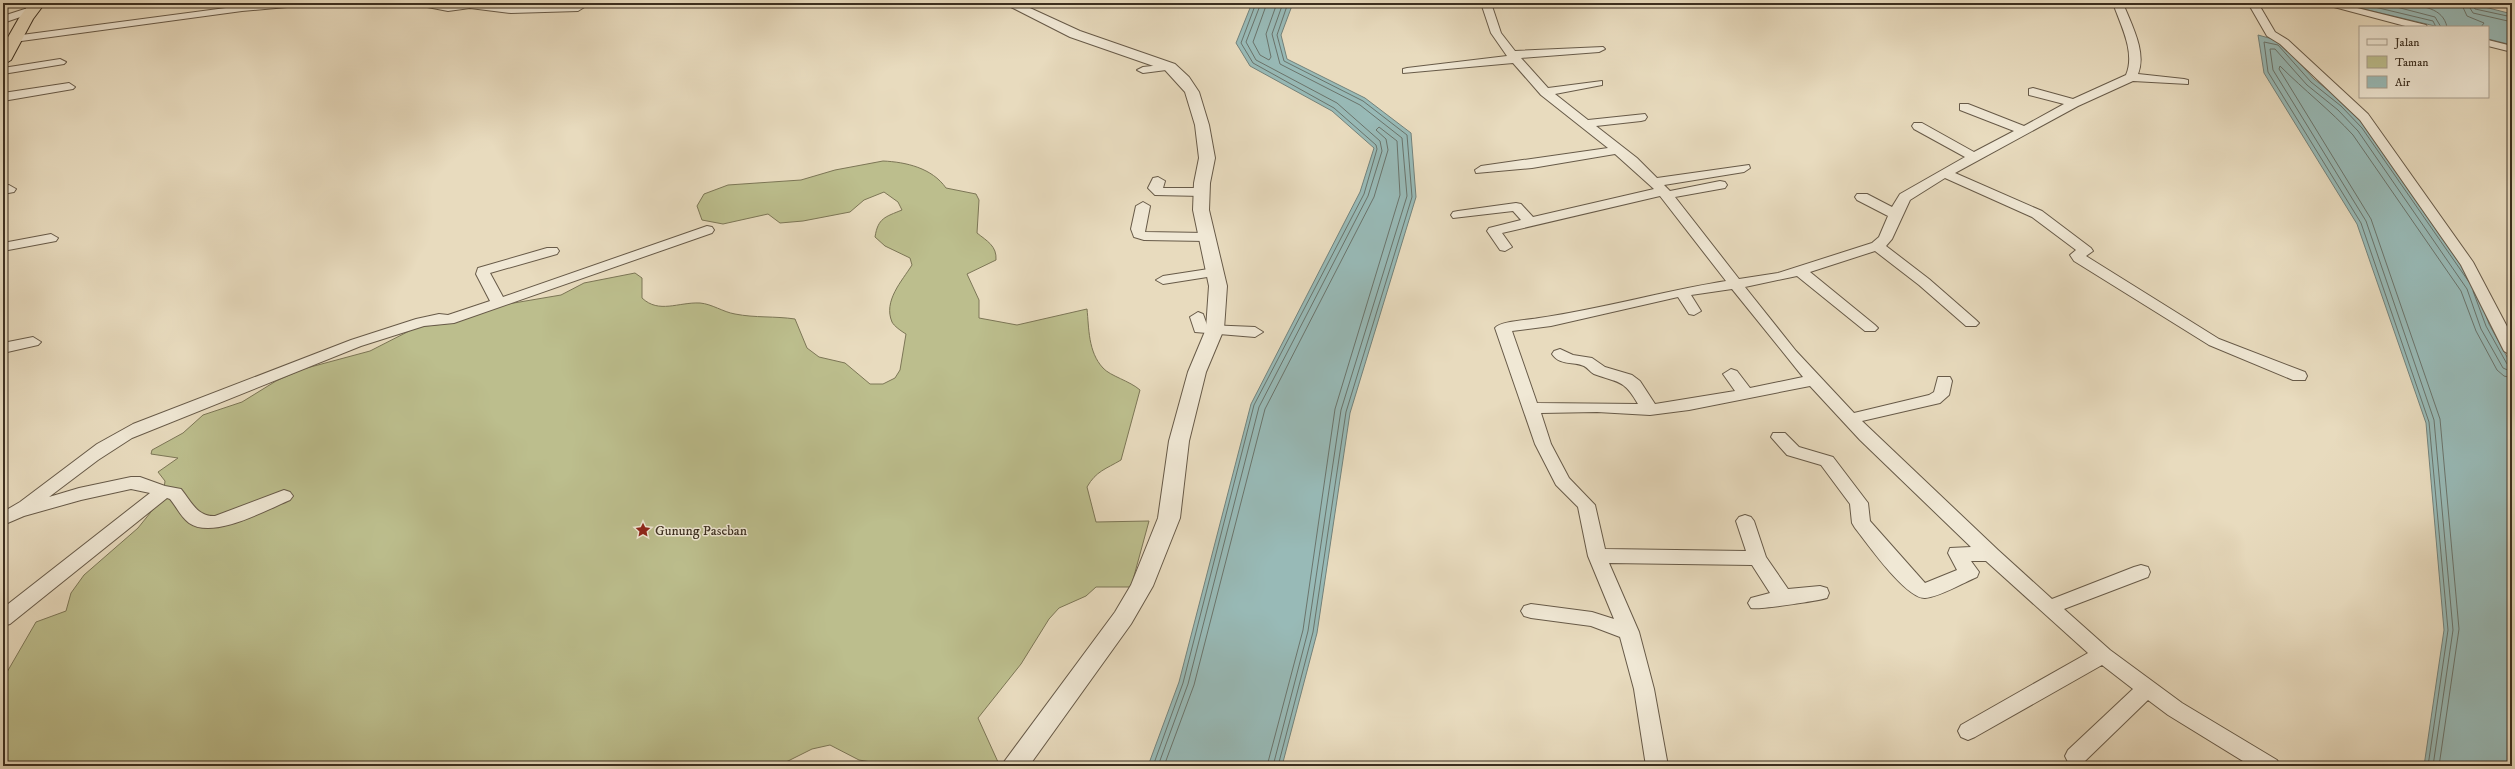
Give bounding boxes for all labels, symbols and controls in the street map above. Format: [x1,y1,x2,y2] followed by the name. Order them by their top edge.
[2359,26,2489,98] legend
[2394,35,2420,50] text: Jalan
[2395,55,2429,70] text: Taman
[2395,75,2411,90] text: Air
[634,521,652,539] place icon: Gunung Paseban
[655,522,748,540] place label: Gunung Paseban

